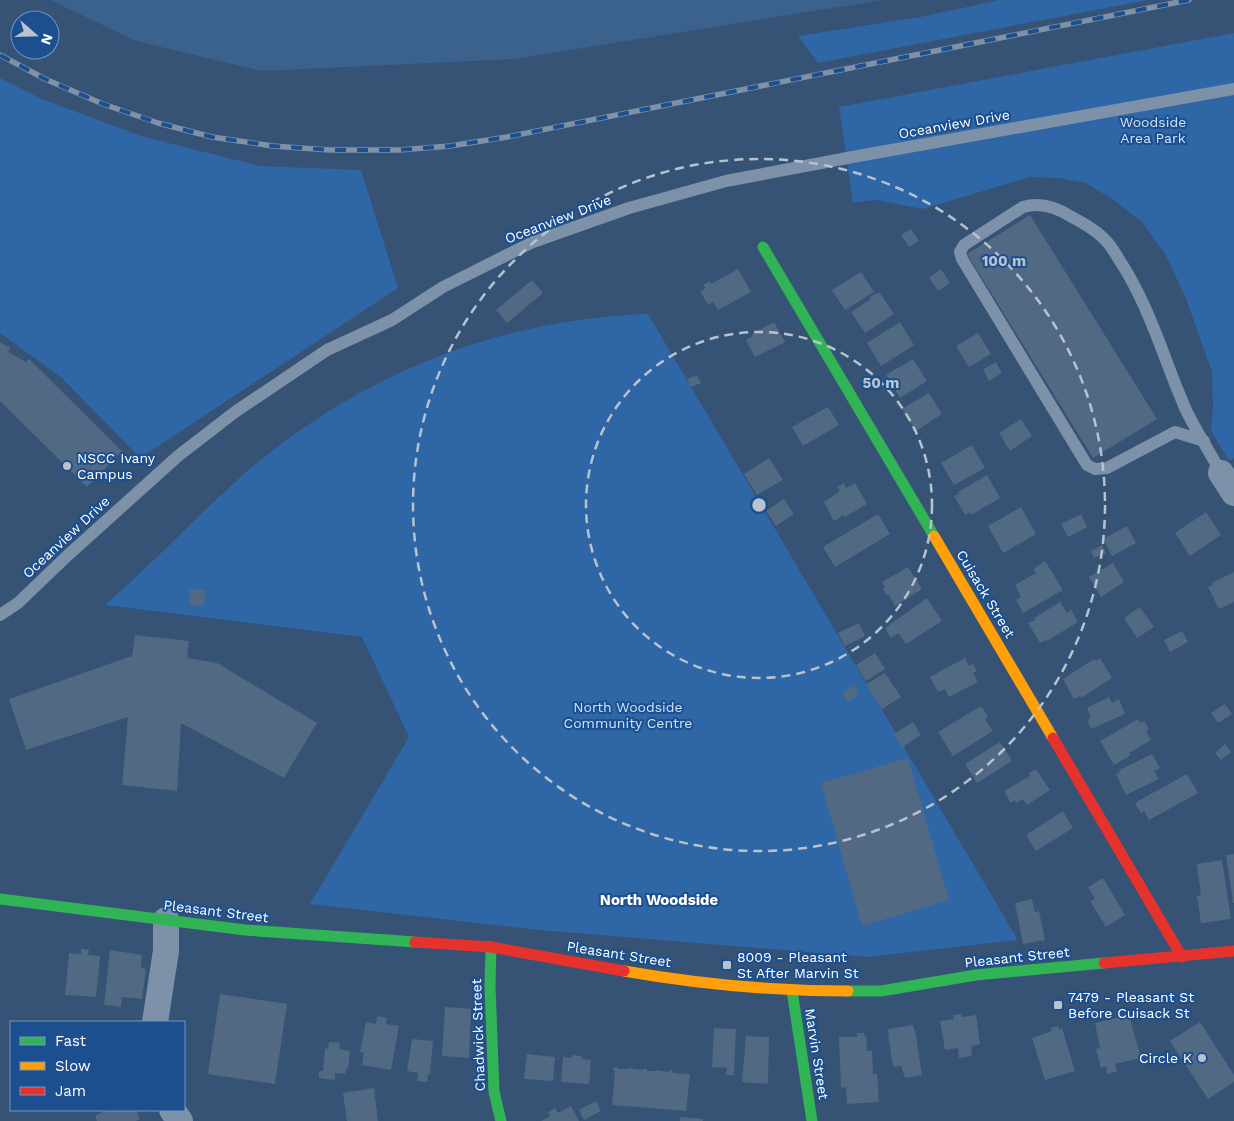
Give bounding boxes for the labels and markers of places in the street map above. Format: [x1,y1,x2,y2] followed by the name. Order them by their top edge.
[77,450,156,482] place label: NSCC Ivany Campus
[61,460,73,472] marker: NSCC Ivany Campus
[750,496,768,514] centre of rings
[737,949,859,981] place label: 8009 - Pleasant St After Marvin St
[721,959,733,971] marker: 8009 - Pleasant St After Marvin St
[1068,989,1194,1021] place label: 7479 - Pleasant St Before Cuisack St
[1052,999,1064,1011] marker: 7479 - Pleasant St Before Cuisack St
[1139,1050,1192,1066] place label: Circle K
[1196,1052,1208,1064] marker: Circle K

